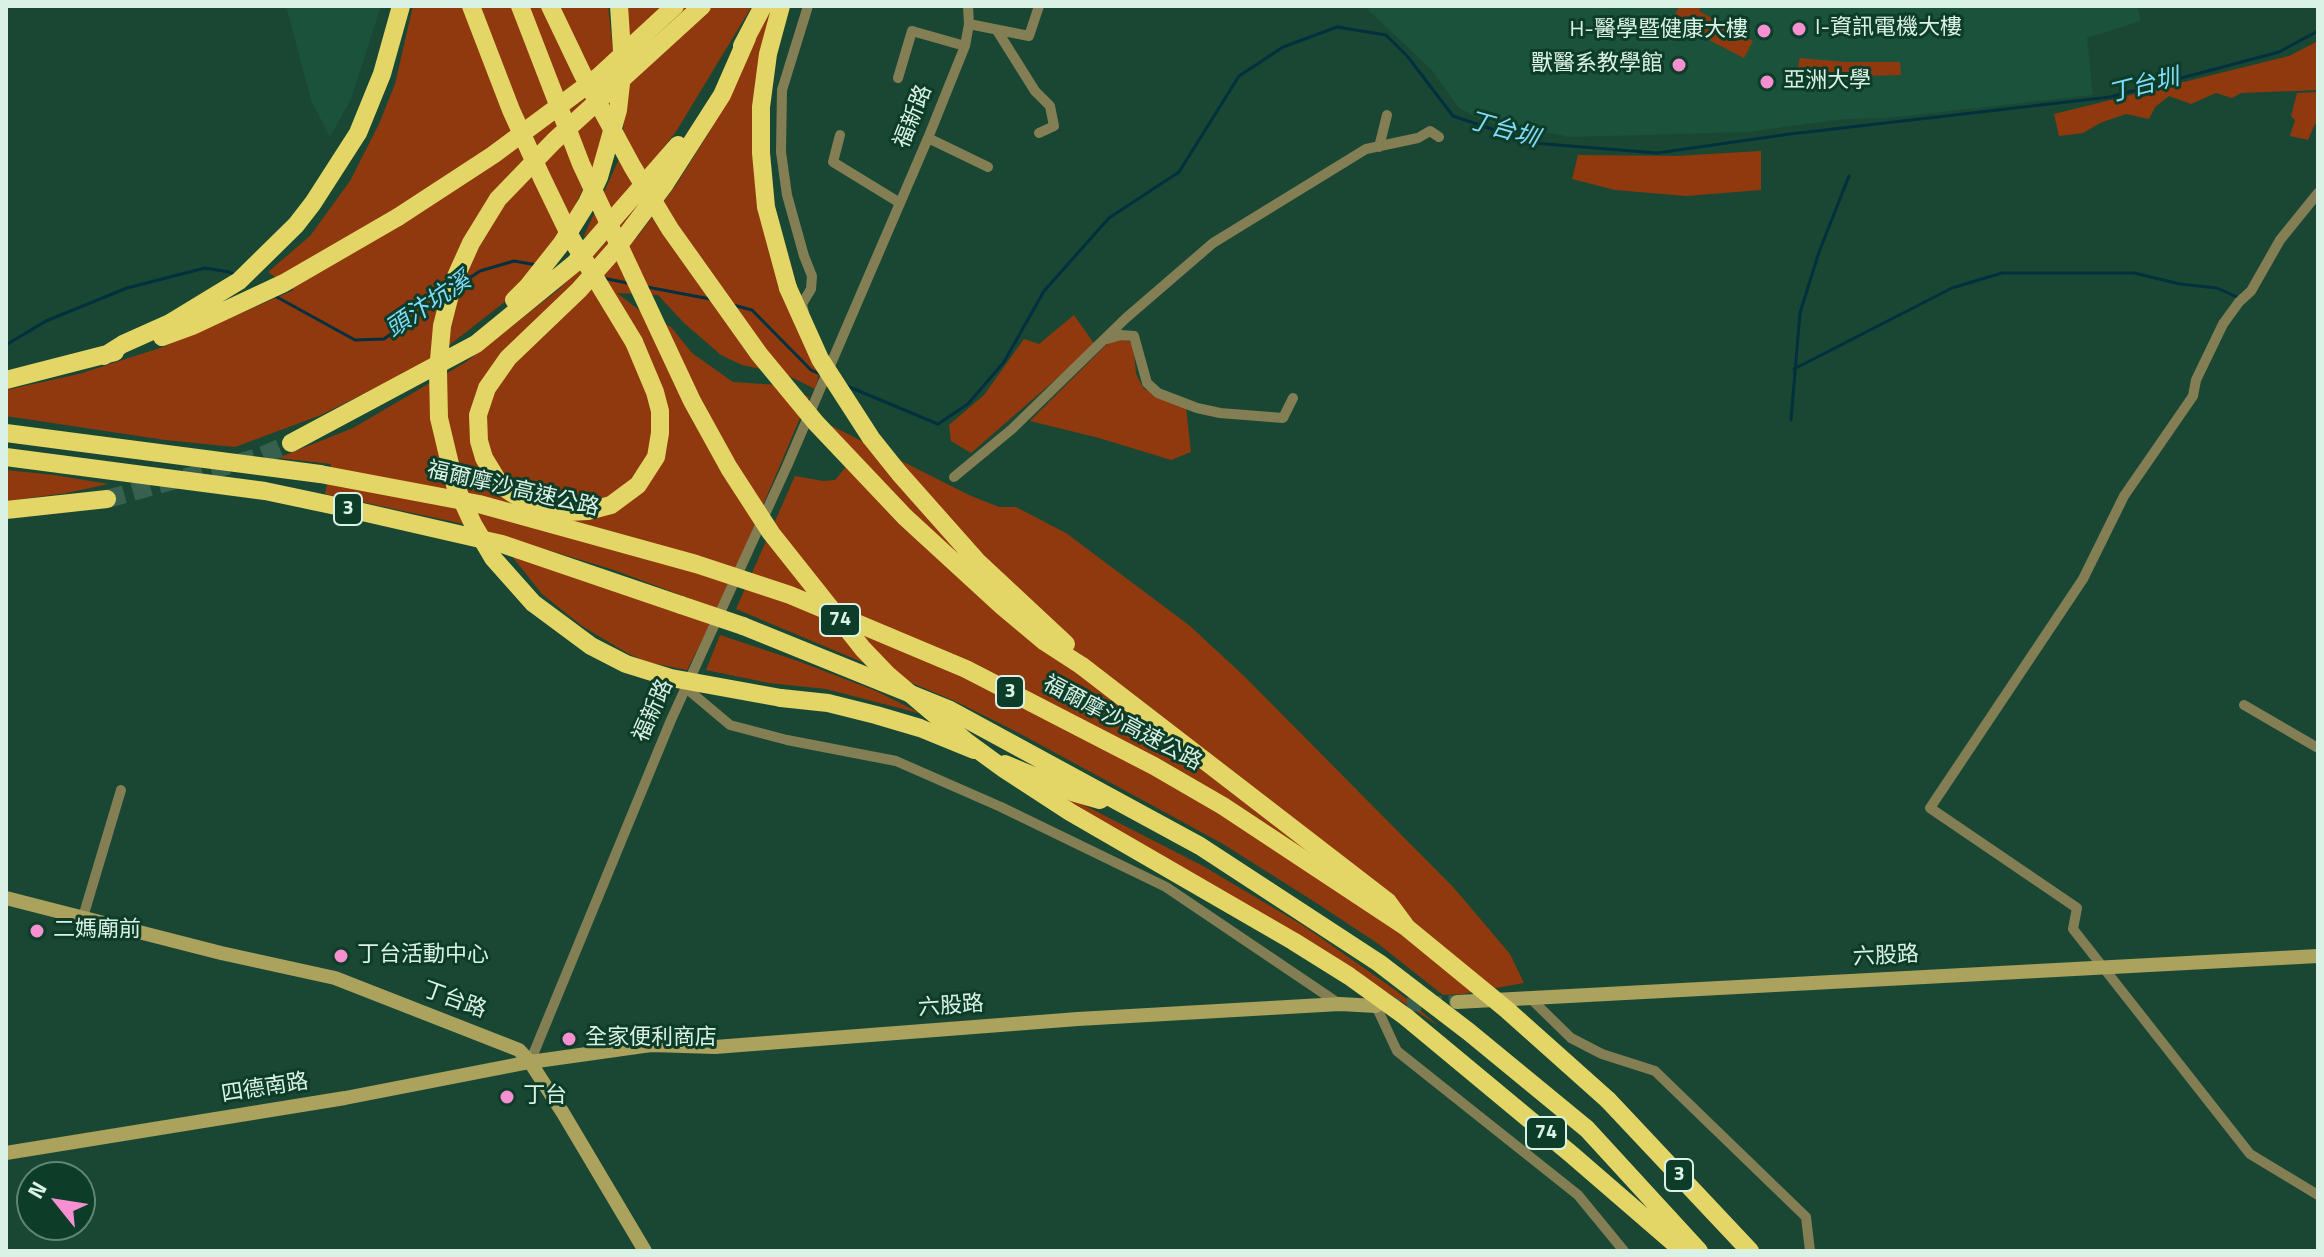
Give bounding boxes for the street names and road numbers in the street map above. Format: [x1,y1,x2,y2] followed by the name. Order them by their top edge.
[889,81,939,153] street label: 福新路
[424,457,602,523] street label: 福爾摩沙高速公路
[334,493,362,525] road number: 3
[820,604,860,636] road number: 74
[1038,671,1206,777] street label: 福爾摩沙高速公路
[629,675,679,747] street label: 福新路
[996,676,1024,708] road number: 3
[1852,942,1920,972] street label: 六股路
[418,977,490,1025] street label: 丁台路
[917,992,985,1022] street label: 六股路
[219,1069,311,1109] street label: 四德南路
[1526,1117,1566,1149] road number: 74
[1665,1159,1693,1191] road number: 3

